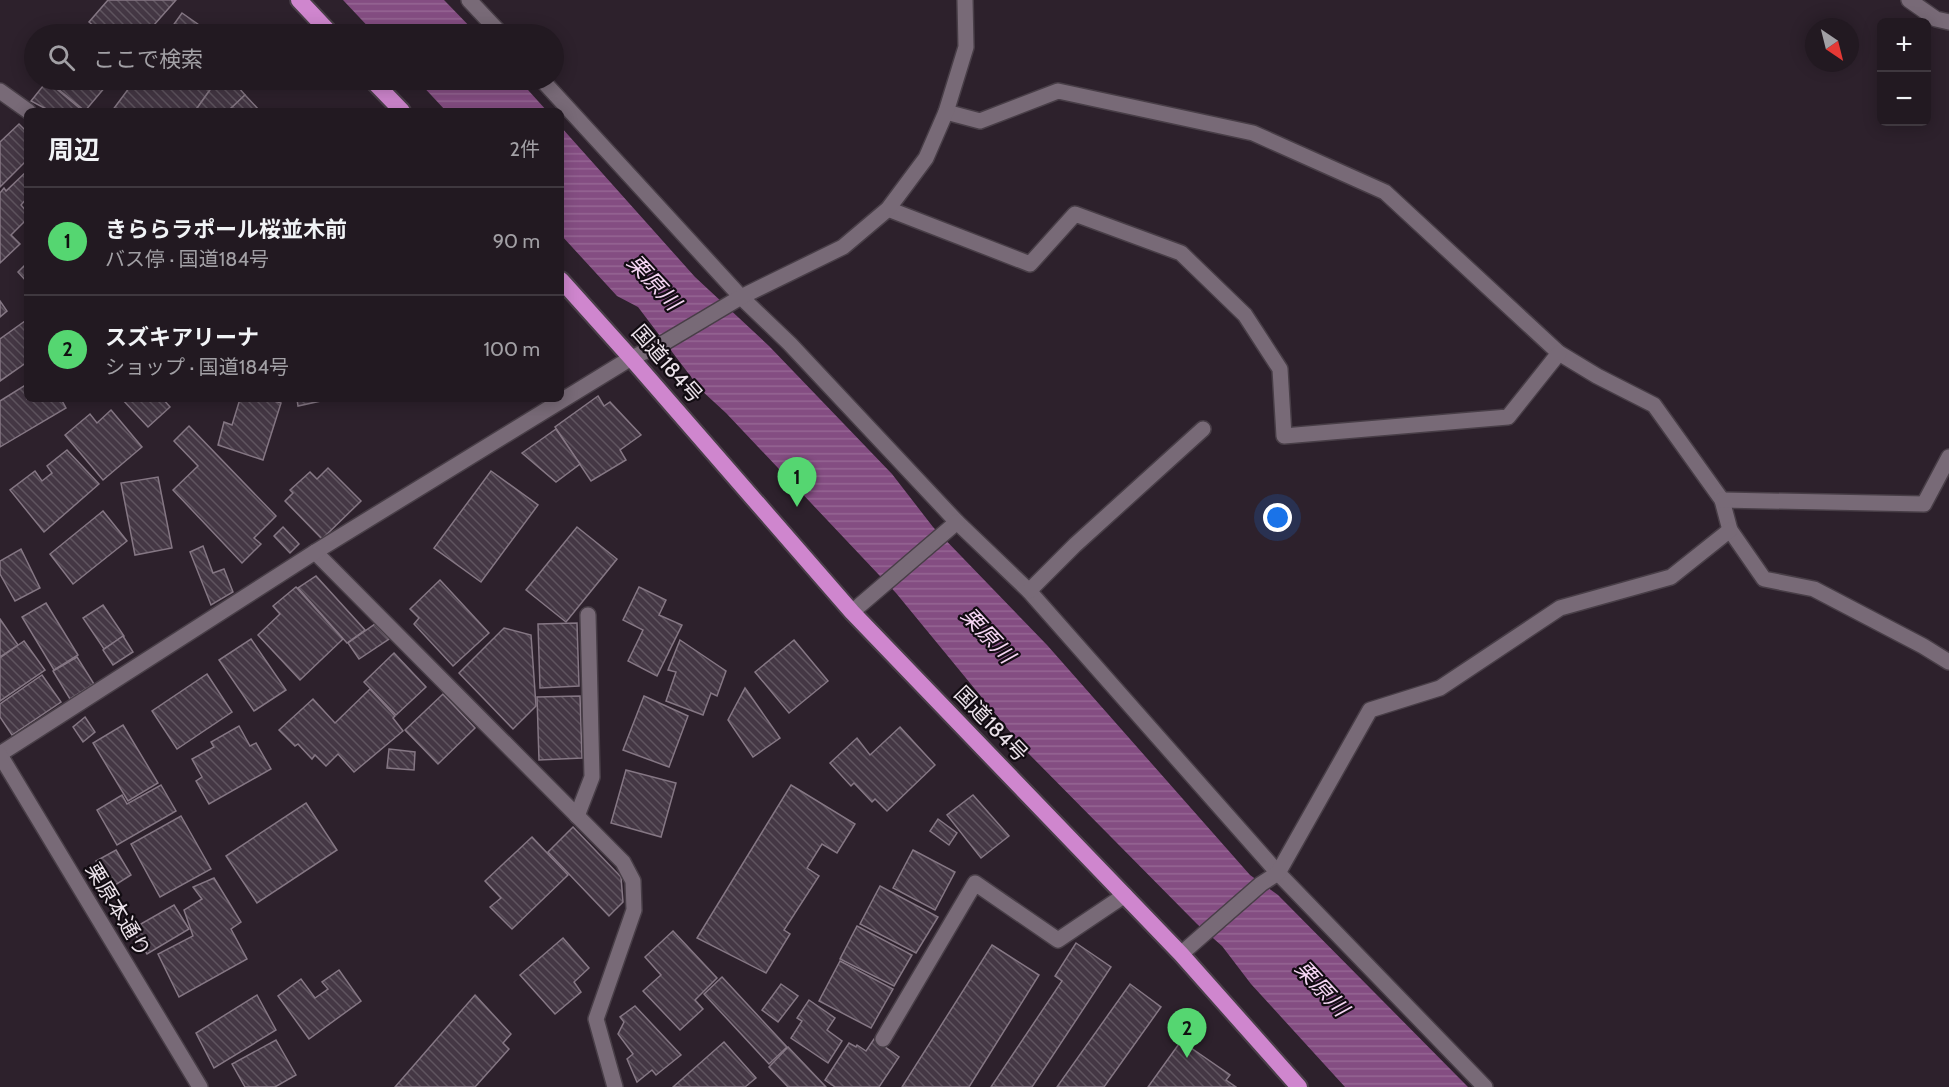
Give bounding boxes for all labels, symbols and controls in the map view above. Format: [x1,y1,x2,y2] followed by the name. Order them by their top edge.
[1805,18,1859,72] north arrow
[1877,18,1931,126] map controls
[1877,18,1931,72] button: +
[24,24,564,90] search box
[45,41,78,74] icon: search
[93,46,203,73] text: ここで検索
[1877,72,1931,126] button: −
[48,134,100,166] text: 周辺
[510,137,540,161] text: 2件
[105,216,347,243] text: きららラポール桜並木前
[64,229,71,253] text: 1
[493,229,540,253] text: 90 m
[105,247,269,271] text: バス停 · 国道184号
[621,249,687,317] water label: 栗原川
[627,320,708,408] street label: 国道184号
[105,324,259,351] text: スズキアリーナ
[62,337,73,361] text: 2
[484,337,540,361] text: 100 m
[105,355,289,379] text: ショップ · 国道184号
[778,458,816,507] pin: 1
[1263,503,1292,532] your location
[955,602,1021,670] water label: 栗原川
[949,681,1033,766] street label: 国道184号
[81,858,156,961] street label: 栗原本通り
[1289,955,1355,1023] water label: 栗原川
[1168,1008,1206,1058] pin: 2

